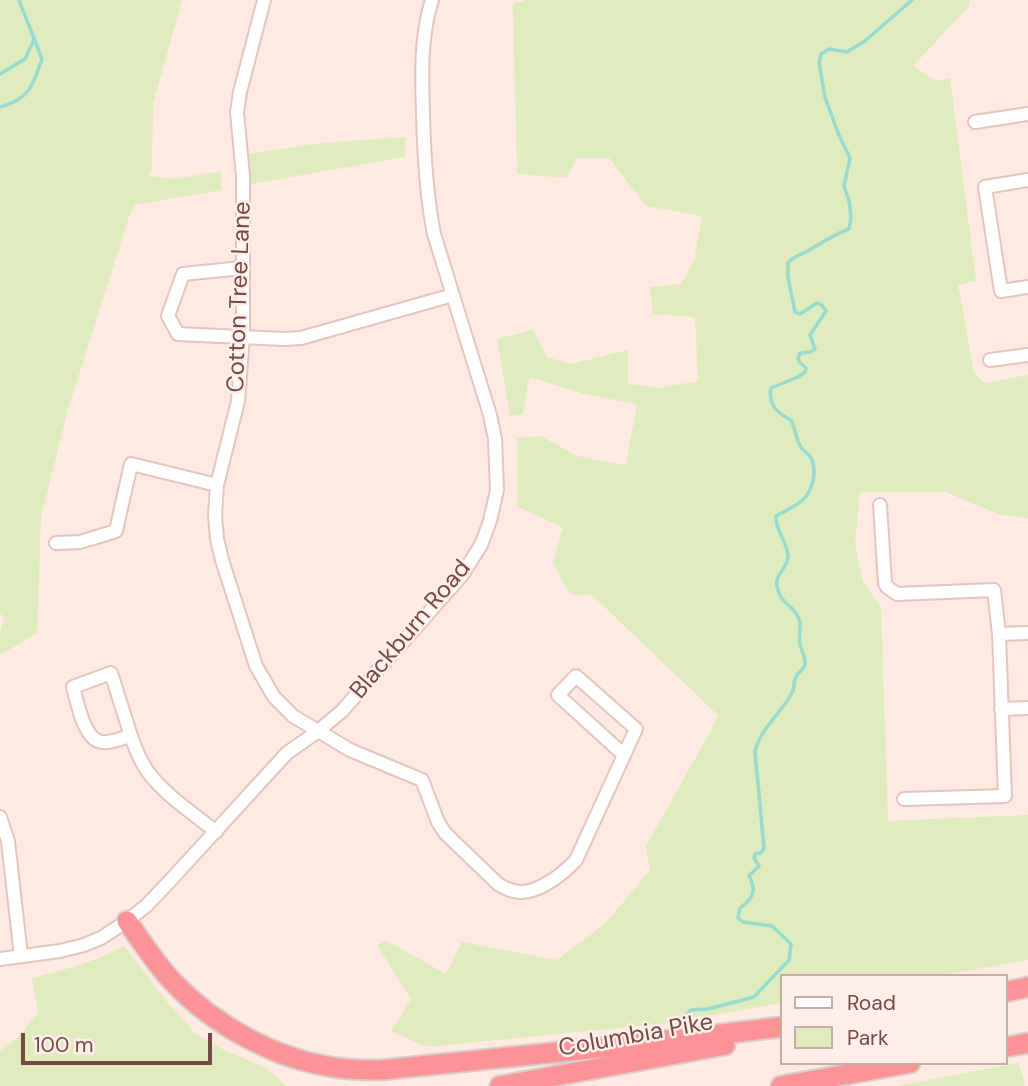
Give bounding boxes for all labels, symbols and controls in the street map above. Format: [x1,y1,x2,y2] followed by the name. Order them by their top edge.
[222,201,258,393] street label: Cotton Tree Lane
[345,555,477,705] street label: Blackburn Road
[780,974,1007,1065] legend
[847,989,896,1017] text: Road
[556,1008,716,1064] street label: Columbia Pike
[24,1020,215,1064] scale bar
[847,1024,888,1052] text: Park
[34,1031,94,1059] text: 100 m

